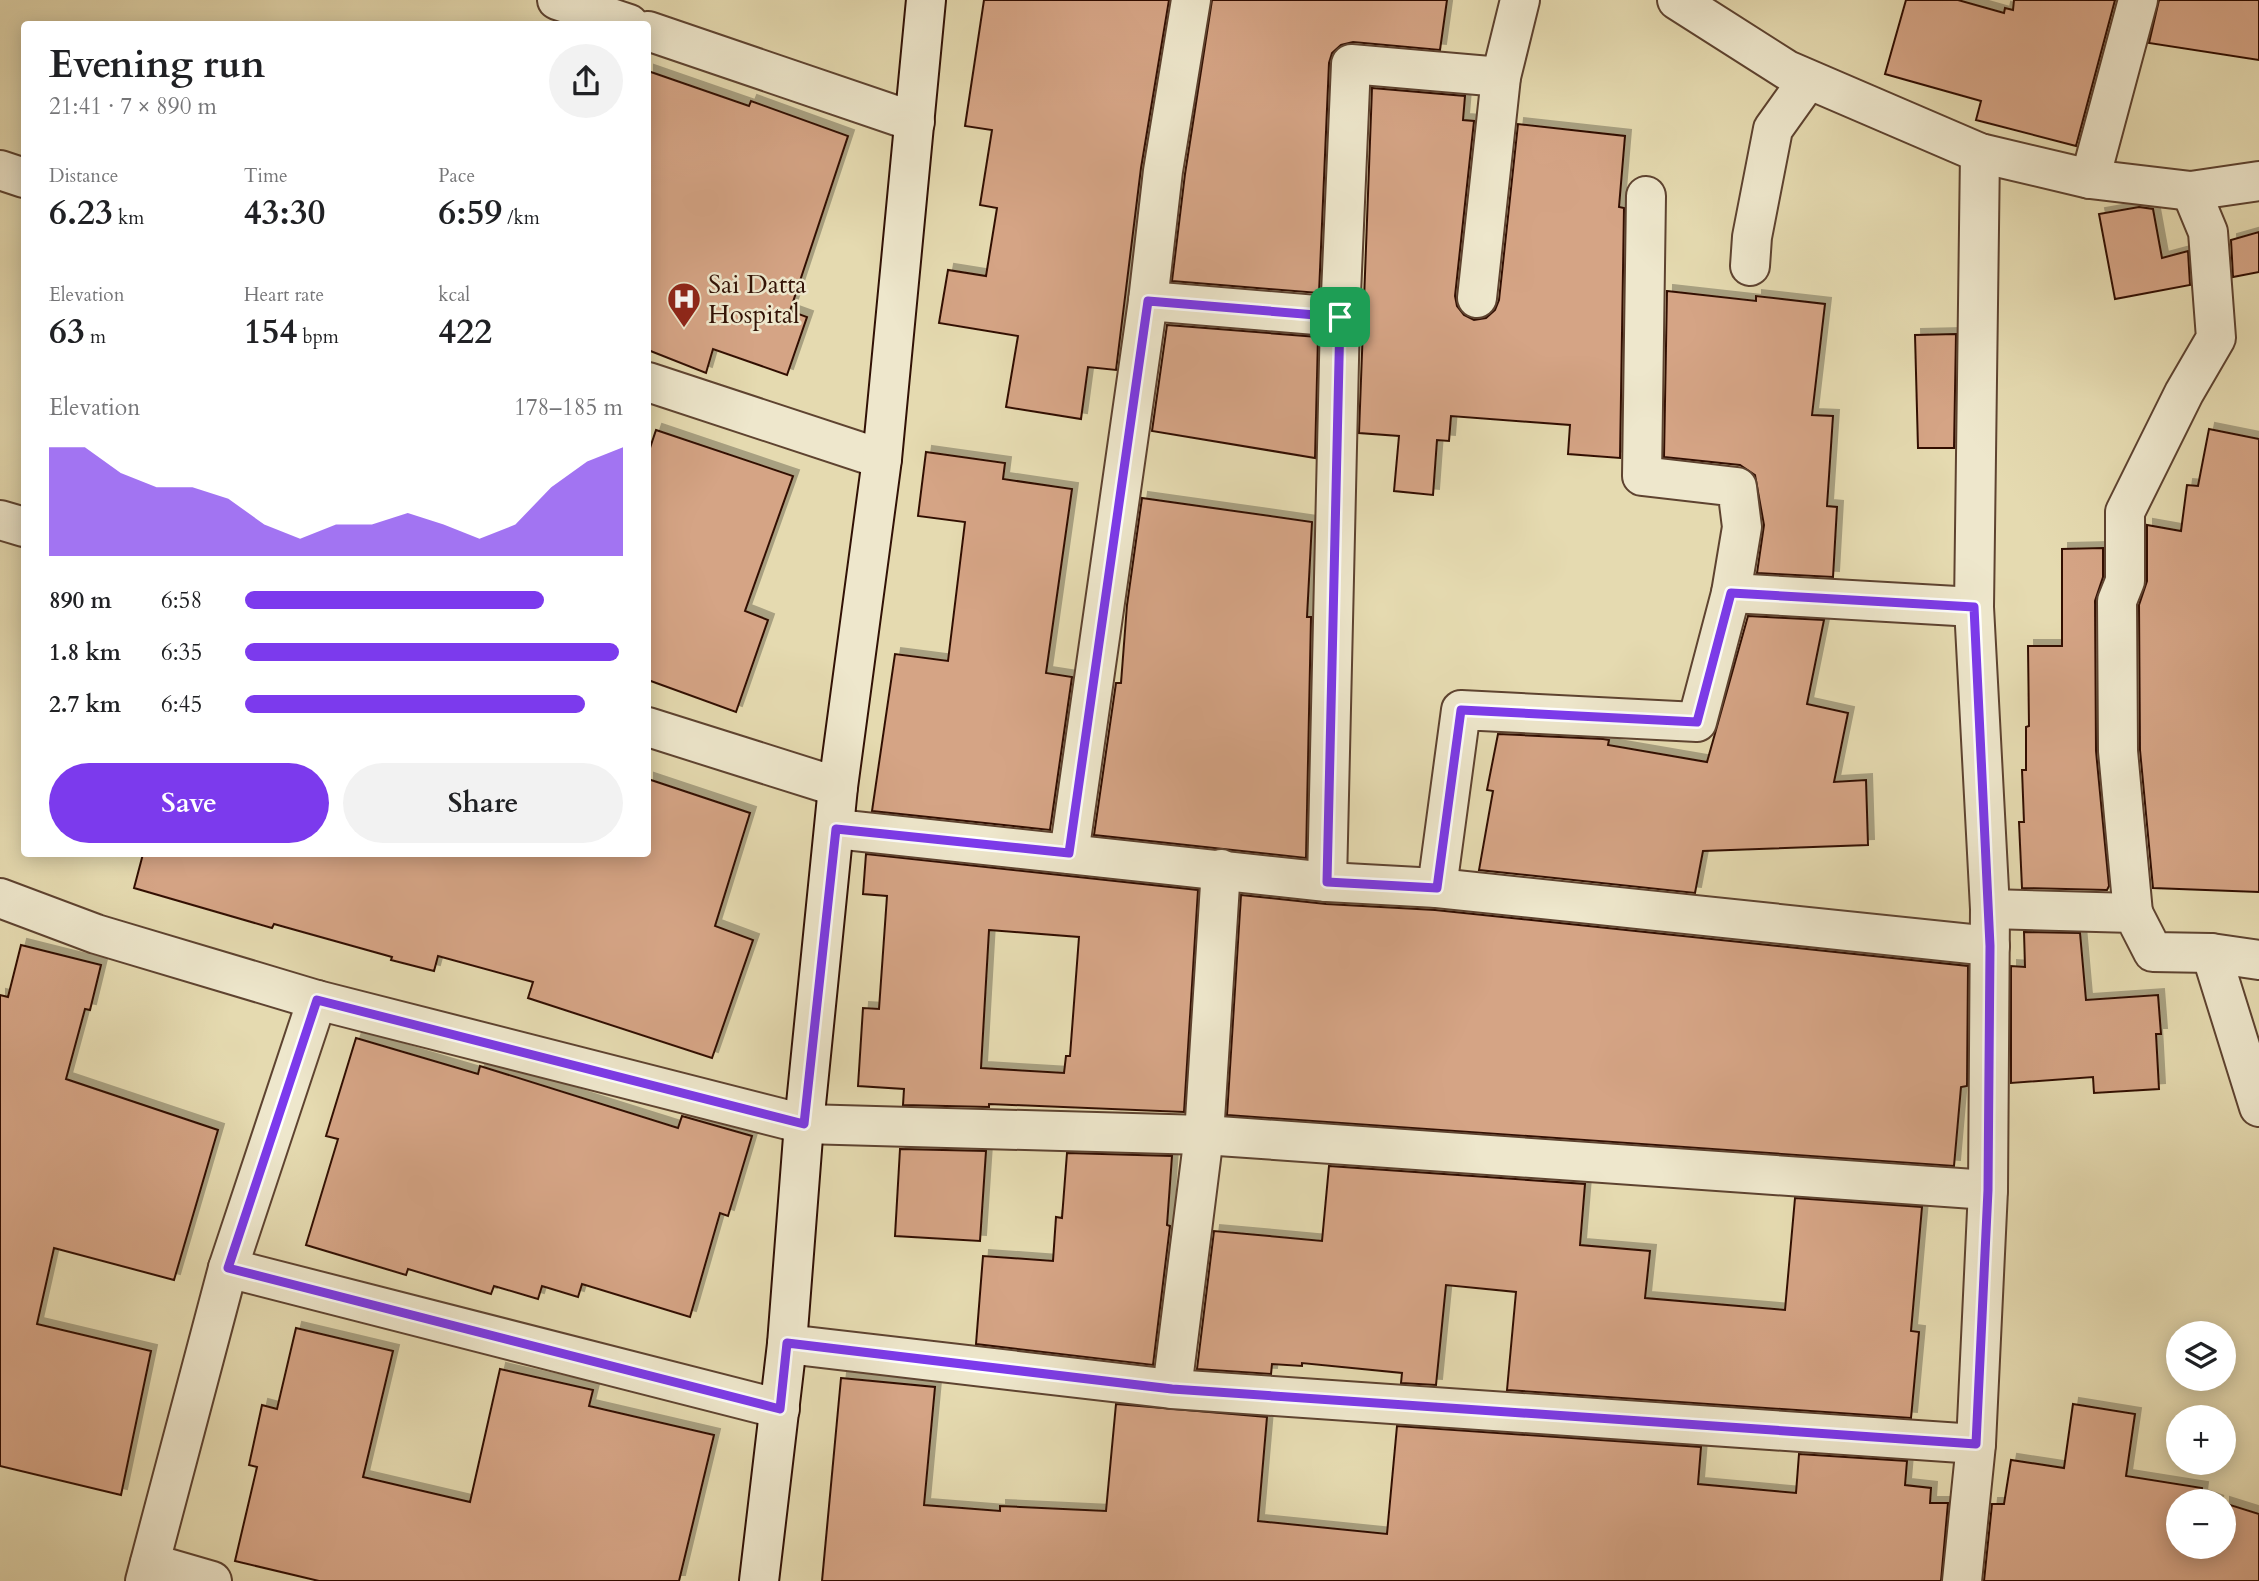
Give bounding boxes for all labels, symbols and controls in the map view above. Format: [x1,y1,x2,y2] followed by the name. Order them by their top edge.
[49,39,265,91] text: Evening run
[549,44,623,118] button: share
[49,91,217,122] text: 21:41 · 7 × 890 m
[49,163,118,189] text: Distance
[244,163,288,189] text: Time
[438,163,475,189] text: Pace
[49,189,113,237] text: 6.23
[244,189,326,237] text: 43:30
[438,189,502,237] text: 6:59
[113,205,144,231] text: km
[502,205,540,231] text: /km
[708,267,807,332] place label: Sai Datta Hospital
[665,280,703,329] hospital icon: Sai Datta Hospital
[49,282,124,308] text: Elevation
[244,282,324,308] text: Heart rate
[438,282,470,308] text: kcal
[1310,287,1370,347] pin
[1321,298,1359,336] icon: arrive
[49,308,85,356] text: 63
[244,308,297,356] text: 154
[438,308,492,356] text: 422
[85,324,106,350] text: m
[297,324,339,350] text: bpm
[49,392,140,423] text: Elevation
[514,392,623,423] text: 178–185 m
[49,585,112,616] text: 890 m
[161,585,202,616] text: 6:58
[49,637,121,668] text: 1.8 km
[161,637,202,668] text: 6:35
[49,689,121,720] text: 2.7 km
[161,689,202,720] text: 6:45
[49,763,329,843] button: Save
[343,763,623,843] button: Share
[2166,1321,2236,1559] map controls
[2166,1321,2236,1391] button: layers
[2166,1405,2236,1475] button: +
[2166,1489,2236,1559] button: −

